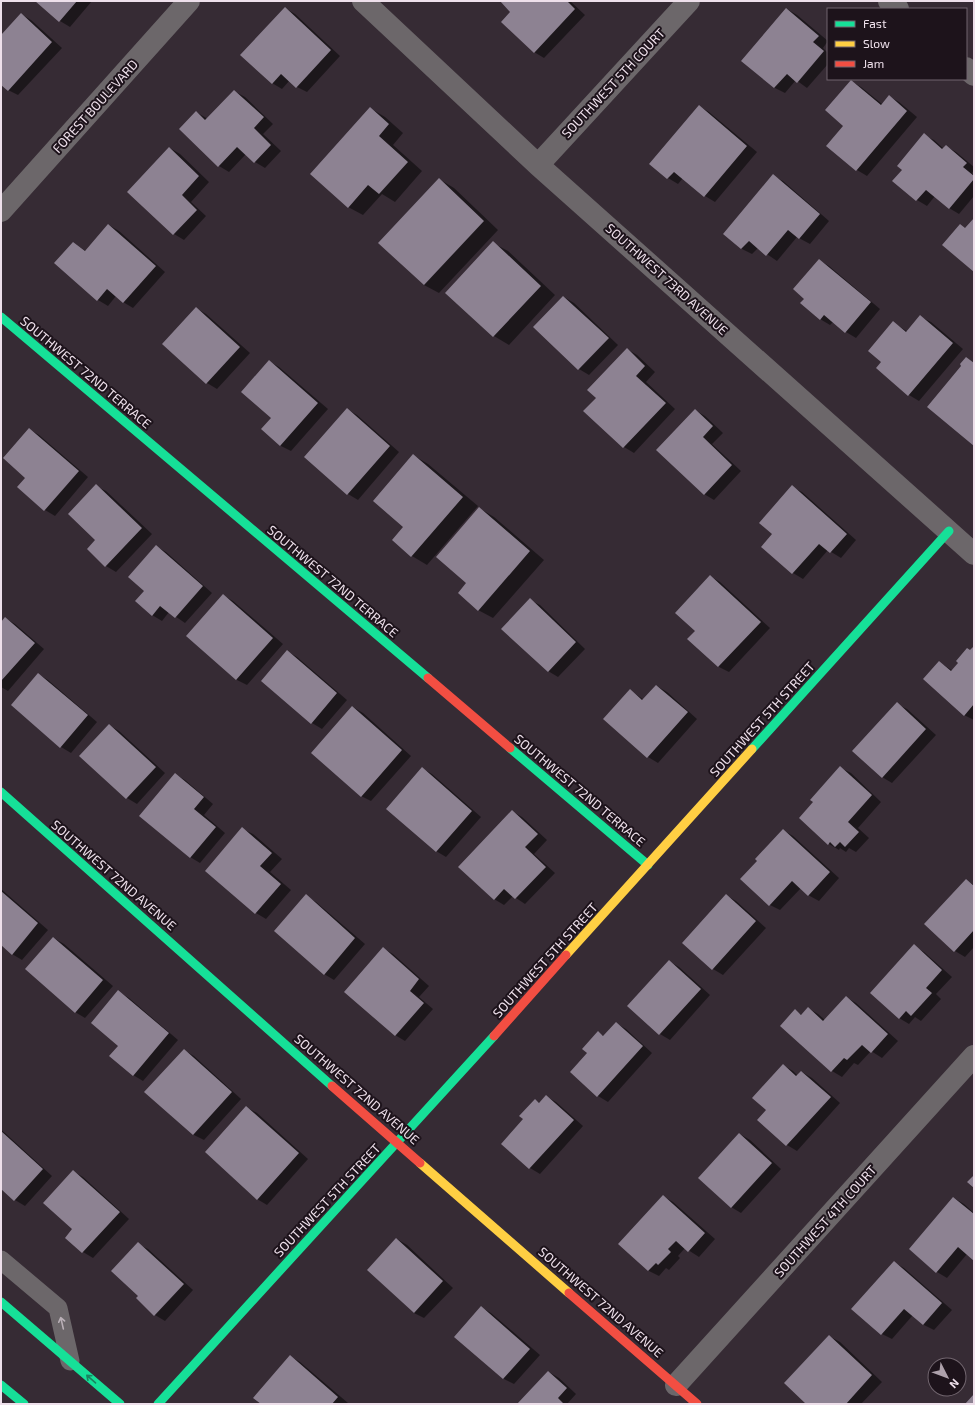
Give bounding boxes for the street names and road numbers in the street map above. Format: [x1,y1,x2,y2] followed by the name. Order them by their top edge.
[558,25,668,141] street label: SOUTHWEST 5TH COURT
[49,56,141,156] street label: FOREST BOULEVARD
[603,220,731,338] street label: SOUTHWEST 73RD AVENUE
[17,313,155,431] street label: SOUTHWEST 72ND TERRACE
[264,522,402,640] street label: SOUTHWEST 72ND TERRACE
[706,658,818,780] street label: SOUTHWEST 5TH STREET
[511,731,649,849] street label: SOUTHWEST 72ND TERRACE
[48,816,180,934] street label: SOUTHWEST 72ND AVENUE
[489,899,601,1021] street label: SOUTHWEST 5TH STREET
[291,1030,423,1148] street label: SOUTHWEST 72ND AVENUE
[270,1140,384,1260] street label: SOUTHWEST 5TH STREET
[771,1161,880,1280] street label: SOUTHWEST 4TH COURT
[535,1243,667,1361] street label: SOUTHWEST 72ND AVENUE

